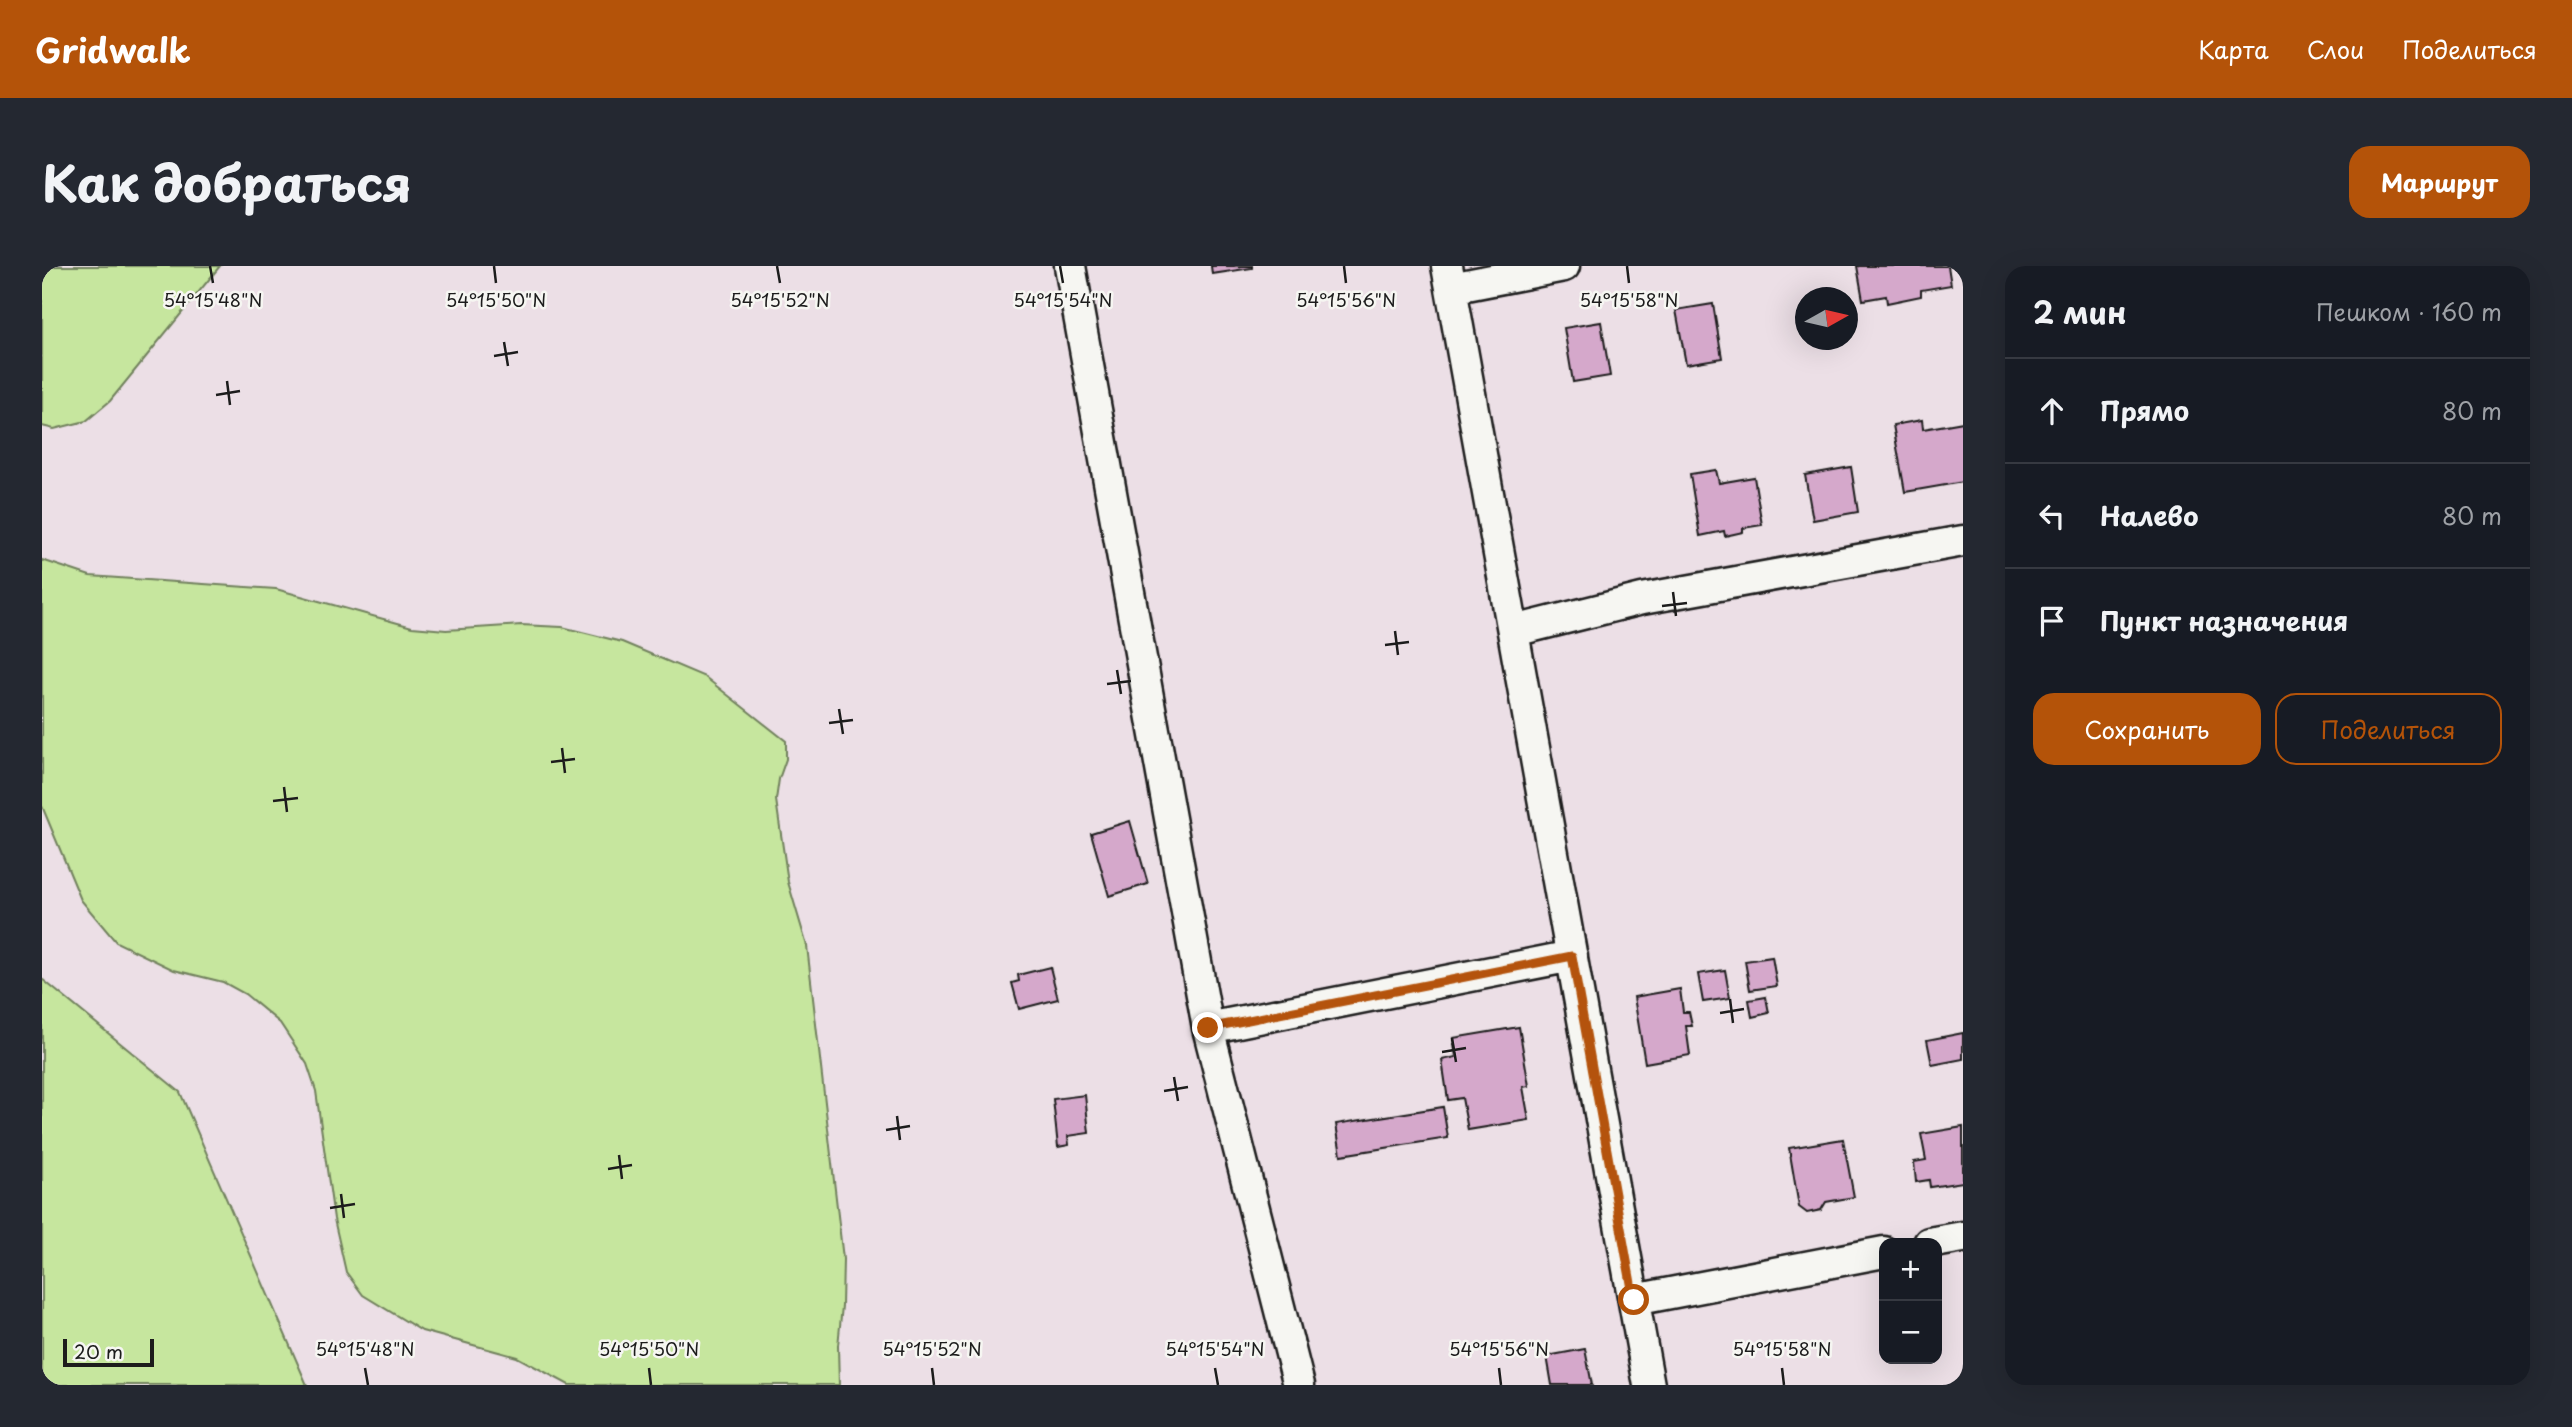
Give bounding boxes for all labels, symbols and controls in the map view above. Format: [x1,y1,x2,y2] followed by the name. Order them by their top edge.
[35,24,191,74] text: Gridwalk
[2198,31,2269,67] text: Карта
[2307,31,2364,67] text: Слои
[2402,31,2537,67] text: Поделиться
[42,145,412,219] text: Как добраться
[2349,146,2530,218] button: Маршрут
[163,286,263,313] text: 54°15'48"N
[446,286,546,313] text: 54°15'50"N
[730,286,830,313] text: 54°15'52"N
[1013,286,1113,313] text: 54°15'54"N
[1296,286,1396,313] text: 54°15'56"N
[1579,286,1679,313] text: 54°15'58"N
[1795,287,1858,350] north arrow
[2033,289,2127,334] text: 2 мин
[2316,294,2502,329] text: Пешком · 160 m
[2100,391,2189,430] text: Прямо
[2033,392,2071,430] icon: ahead
[2442,393,2502,428] text: 80 m
[2100,496,2198,535] text: Налево
[2033,497,2071,535] icon: left
[2442,498,2502,533] text: 80 m
[2100,601,2348,640] text: Пункт назначения
[2033,602,2071,640] icon: arrive
[2033,693,2261,765] button: Сохранить
[2275,693,2502,765] button: Поделиться
[1192,1012,1223,1043] route end
[1879,1238,1942,1364] map controls
[1879,1238,1942,1301] button: +
[1618,1284,1649,1315] route start
[1879,1301,1942,1364] button: −
[315,1335,415,1362] text: 54°15'48"N
[599,1335,699,1362] text: 54°15'50"N
[882,1335,982,1362] text: 54°15'52"N
[1165,1335,1265,1362] text: 54°15'54"N
[1449,1335,1549,1362] text: 54°15'56"N
[1732,1335,1832,1362] text: 54°15'58"N
[63,1336,154,1368] scale bar
[74,1337,123,1365] text: 20 m

